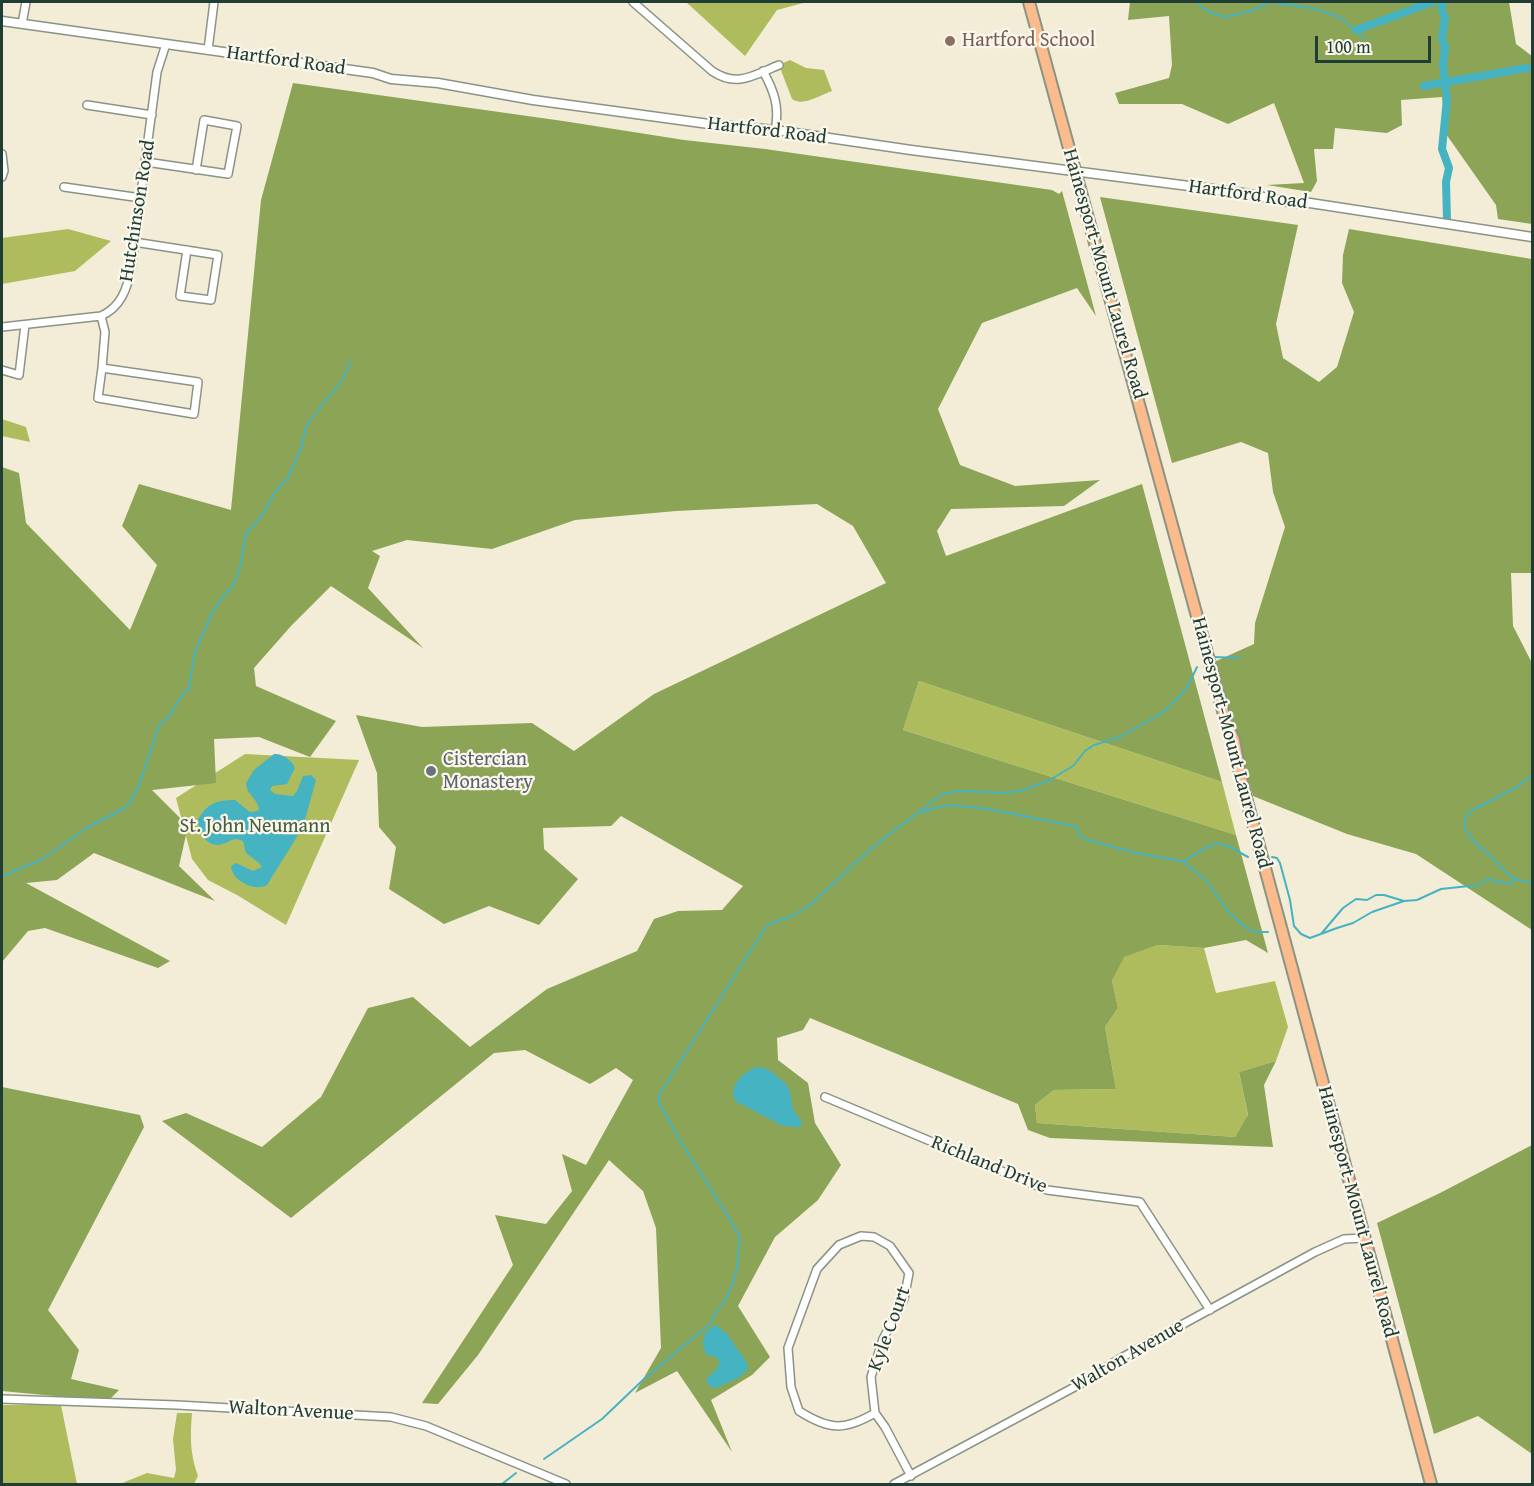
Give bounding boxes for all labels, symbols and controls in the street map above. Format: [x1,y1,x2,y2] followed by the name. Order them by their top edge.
[1318,24,1434,62] scale bar
[962,29,1095,53] place label: Hartford School
[1326,33,1371,60] text: 100 m
[943,34,957,48] marker: Hartford School
[225,41,347,81] street label: Hartford Road
[706,112,828,150] street label: Hartford Road
[115,138,161,284] street label: Hutchinson Road
[1057,146,1151,402] street label: Hainesport-Mount Laurel Road
[1187,175,1309,215] street label: Hartford Road
[1186,615,1276,871] street label: Hainesport-Mount Laurel Road
[443,748,533,795] place label: Cistercian Monastery
[424,764,438,778] marker: Cistercian Monastery
[180,815,330,839] park label: St. John Neumann
[1312,1084,1402,1340] street label: Hainesport-Mount Laurel Road
[927,1131,1051,1199] street label: Richland Drive
[864,1283,916,1375] street label: Kyle Court
[1068,1314,1188,1398] street label: Walton Avenue
[228,1396,354,1426] street label: Walton Avenue

